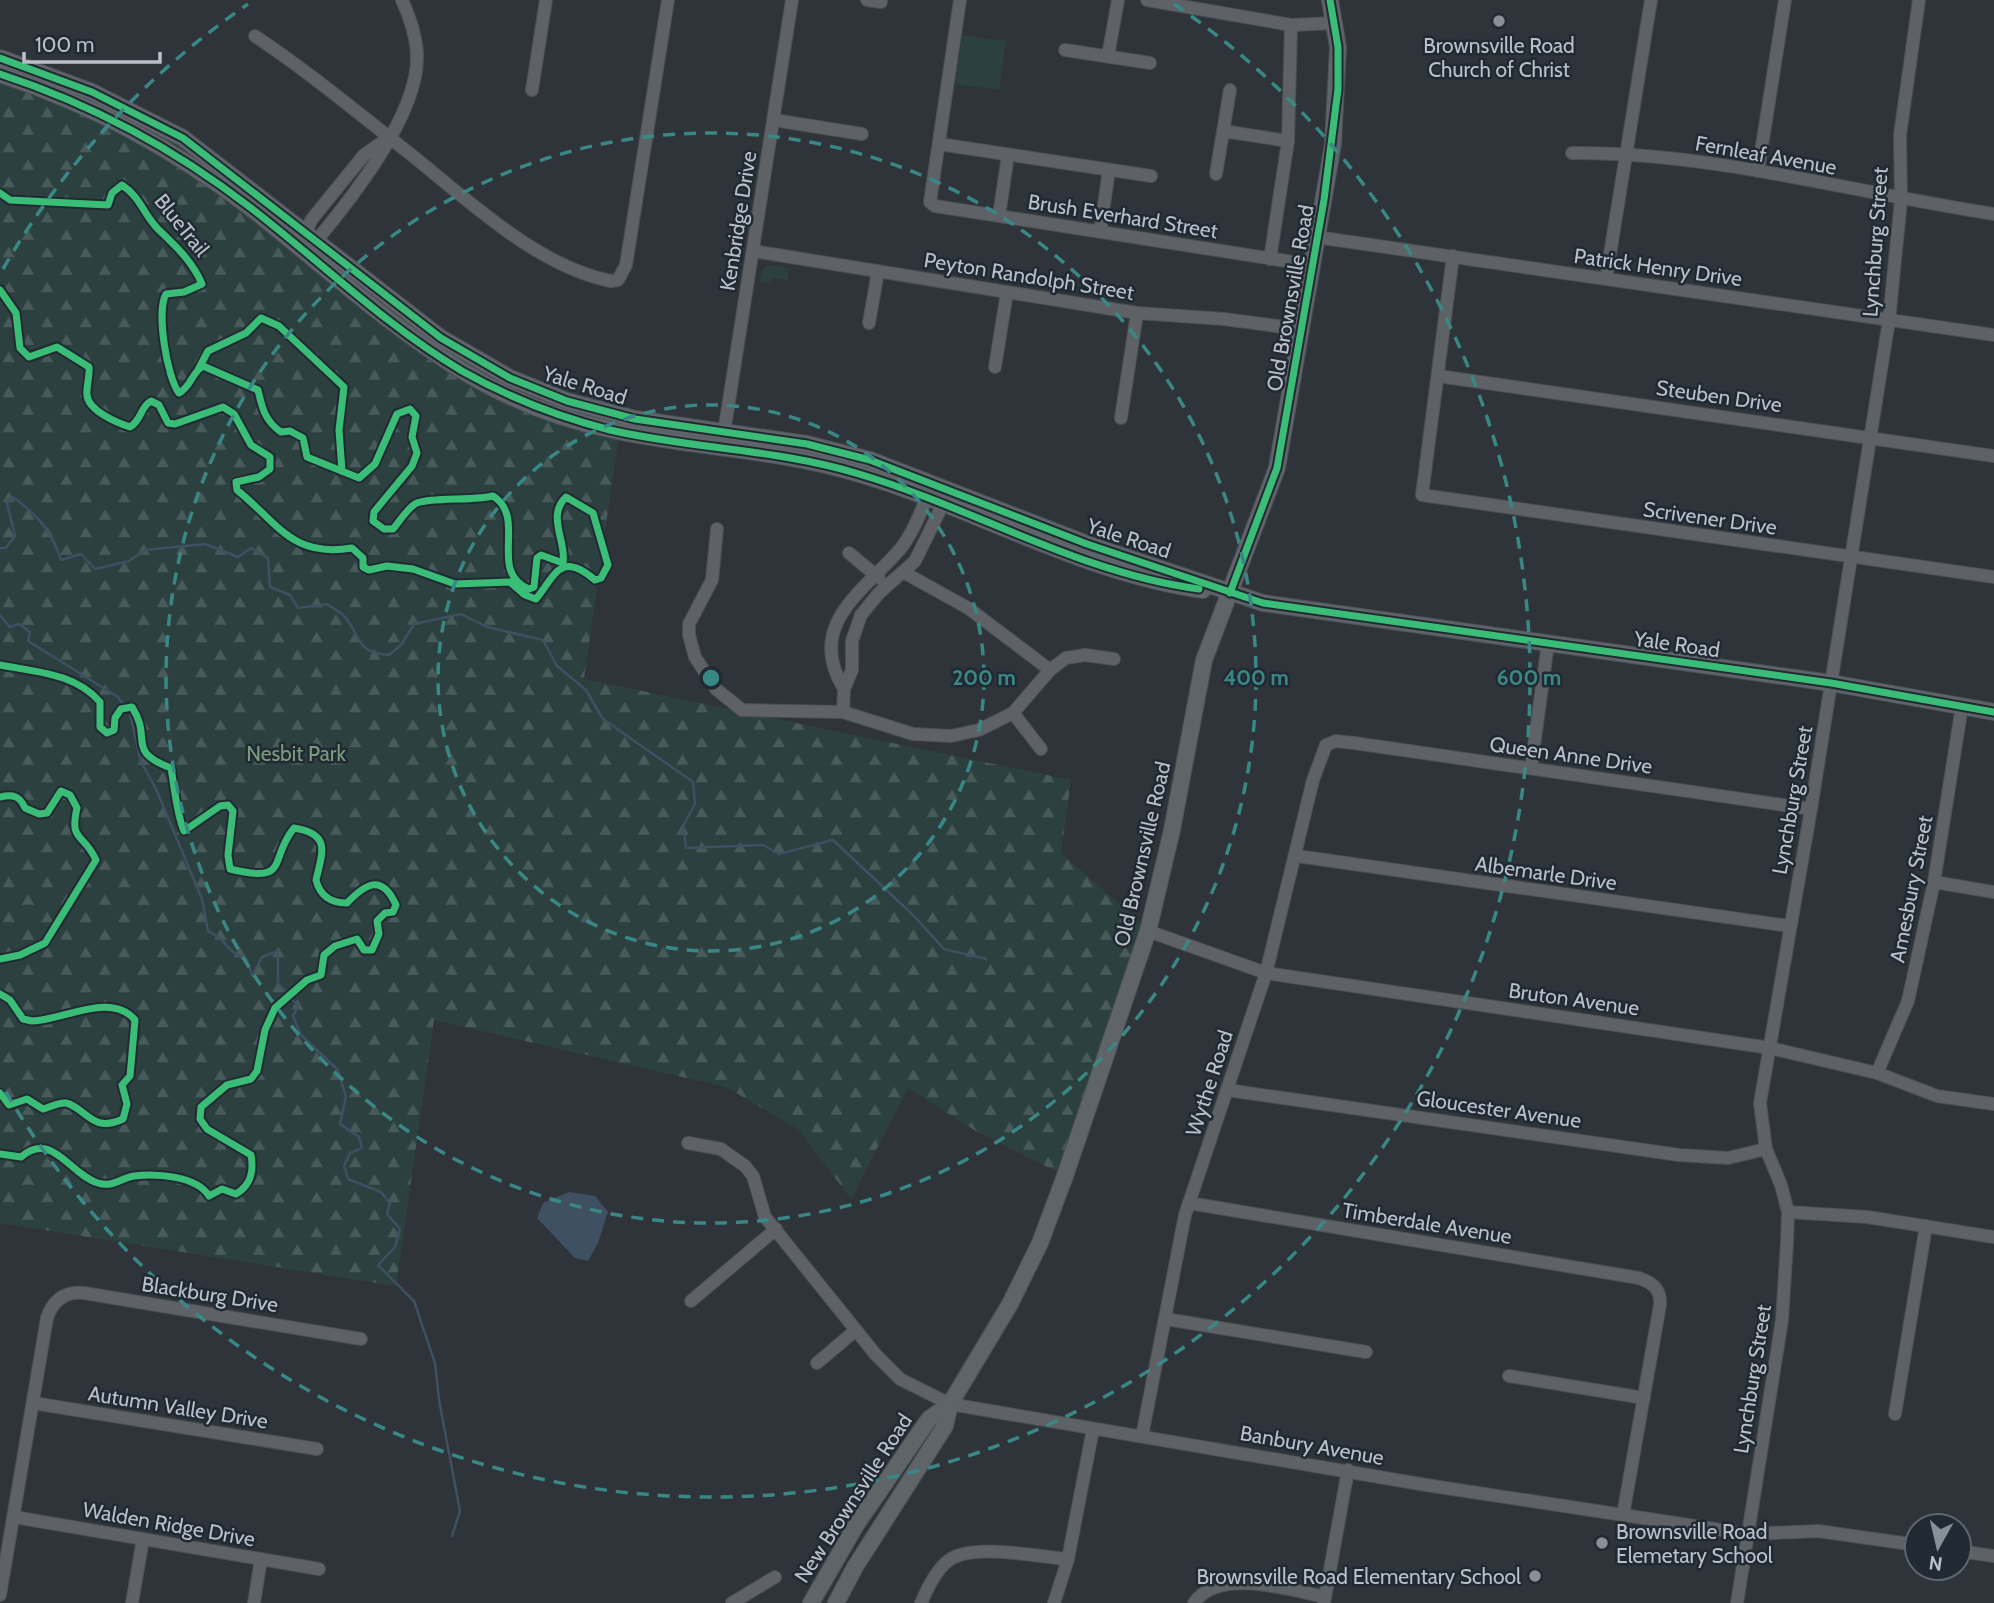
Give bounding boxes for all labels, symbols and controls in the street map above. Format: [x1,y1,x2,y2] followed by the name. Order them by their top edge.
[1491,13,1507,29] marker: Brownsville Road Church of Christ
[24,21,161,65] scale bar
[35,32,94,57] text: 100 m
[1423,33,1575,82] place label: Brownsville Road Church of Christ
[1693,130,1839,180] street label: Fernleaf Avenue
[715,149,761,293] street label: Kenbridge Drive
[1857,166,1893,318] street label: Lynchburg Street
[149,189,215,261] street label: BlueTrail
[1026,189,1220,243] street label: Brush Everhard Street
[1261,203,1319,393] street label: Old Brownsville Road
[1572,243,1744,291] street label: Patrick Henry Drive
[922,247,1136,305] street label: Peyton Randolph Street
[539,360,630,410] street label: Yale Road
[1655,375,1784,417] street label: Steuben Drive
[1642,496,1779,540] street label: Scrivener Drive
[1083,512,1174,563] street label: Yale Road
[1631,625,1722,662] street label: Yale Road
[952,665,1016,690] text: 200 m
[1223,665,1289,690] text: 400 m
[1497,665,1561,690] text: 600 m
[699,666,723,690] centre of rings
[1767,724,1817,876] street label: Lynchburg Street
[1488,731,1654,779] street label: Queen Anne Drive
[246,741,346,766] park label: Nesbit Park
[1109,759,1175,949] street label: Old Brownsville Road
[1884,813,1938,965] street label: Amesbury Street
[1474,851,1619,895] street label: Albemarle Drive
[1507,977,1641,1021] street label: Bruton Avenue
[1180,1027,1238,1139] street label: Wythe Road
[1415,1085,1583,1133] street label: Gloucester Avenue
[1340,1197,1514,1249] street label: Timberdale Avenue
[140,1271,280,1317] street label: Blackburg Drive
[1728,1303,1776,1455] street label: Lynchburg Street
[86,1380,270,1434] street label: Autumn Valley Drive
[789,1409,917,1587] street label: New Brownsville Road
[1238,1420,1386,1470] street label: Banbury Avenue
[81,1497,257,1552] street label: Walden Ridge Drive
[1903,1512,1973,1582] north arrow
[1616,1519,1773,1568] place label: Brownsville Road Elemetary School
[1594,1535,1610,1551] marker: Brownsville Road Elemetary School
[1927,1551,1944,1576] text: N
[1196,1564,1521,1589] place label: Brownsville Road Elementary School
[1527,1568,1543,1584] marker: Brownsville Road Elementary School

